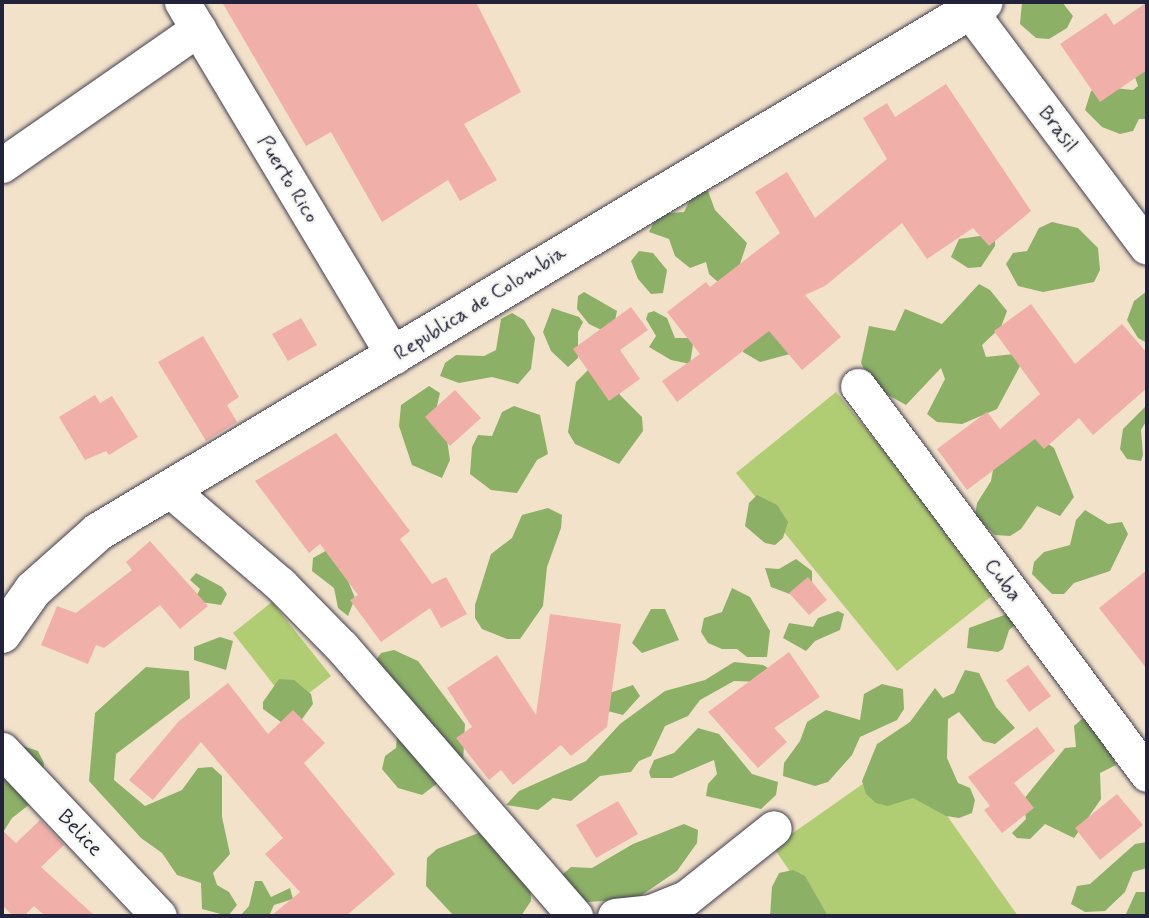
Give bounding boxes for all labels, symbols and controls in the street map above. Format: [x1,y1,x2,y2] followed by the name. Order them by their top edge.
[1033,101,1083,157] street label: Brasil
[252,130,324,228] street label: Puerto Rico
[388,239,572,367] street label: Republica de Colombia
[979,553,1027,607] street label: Cuba
[52,804,108,862] street label: Belice

